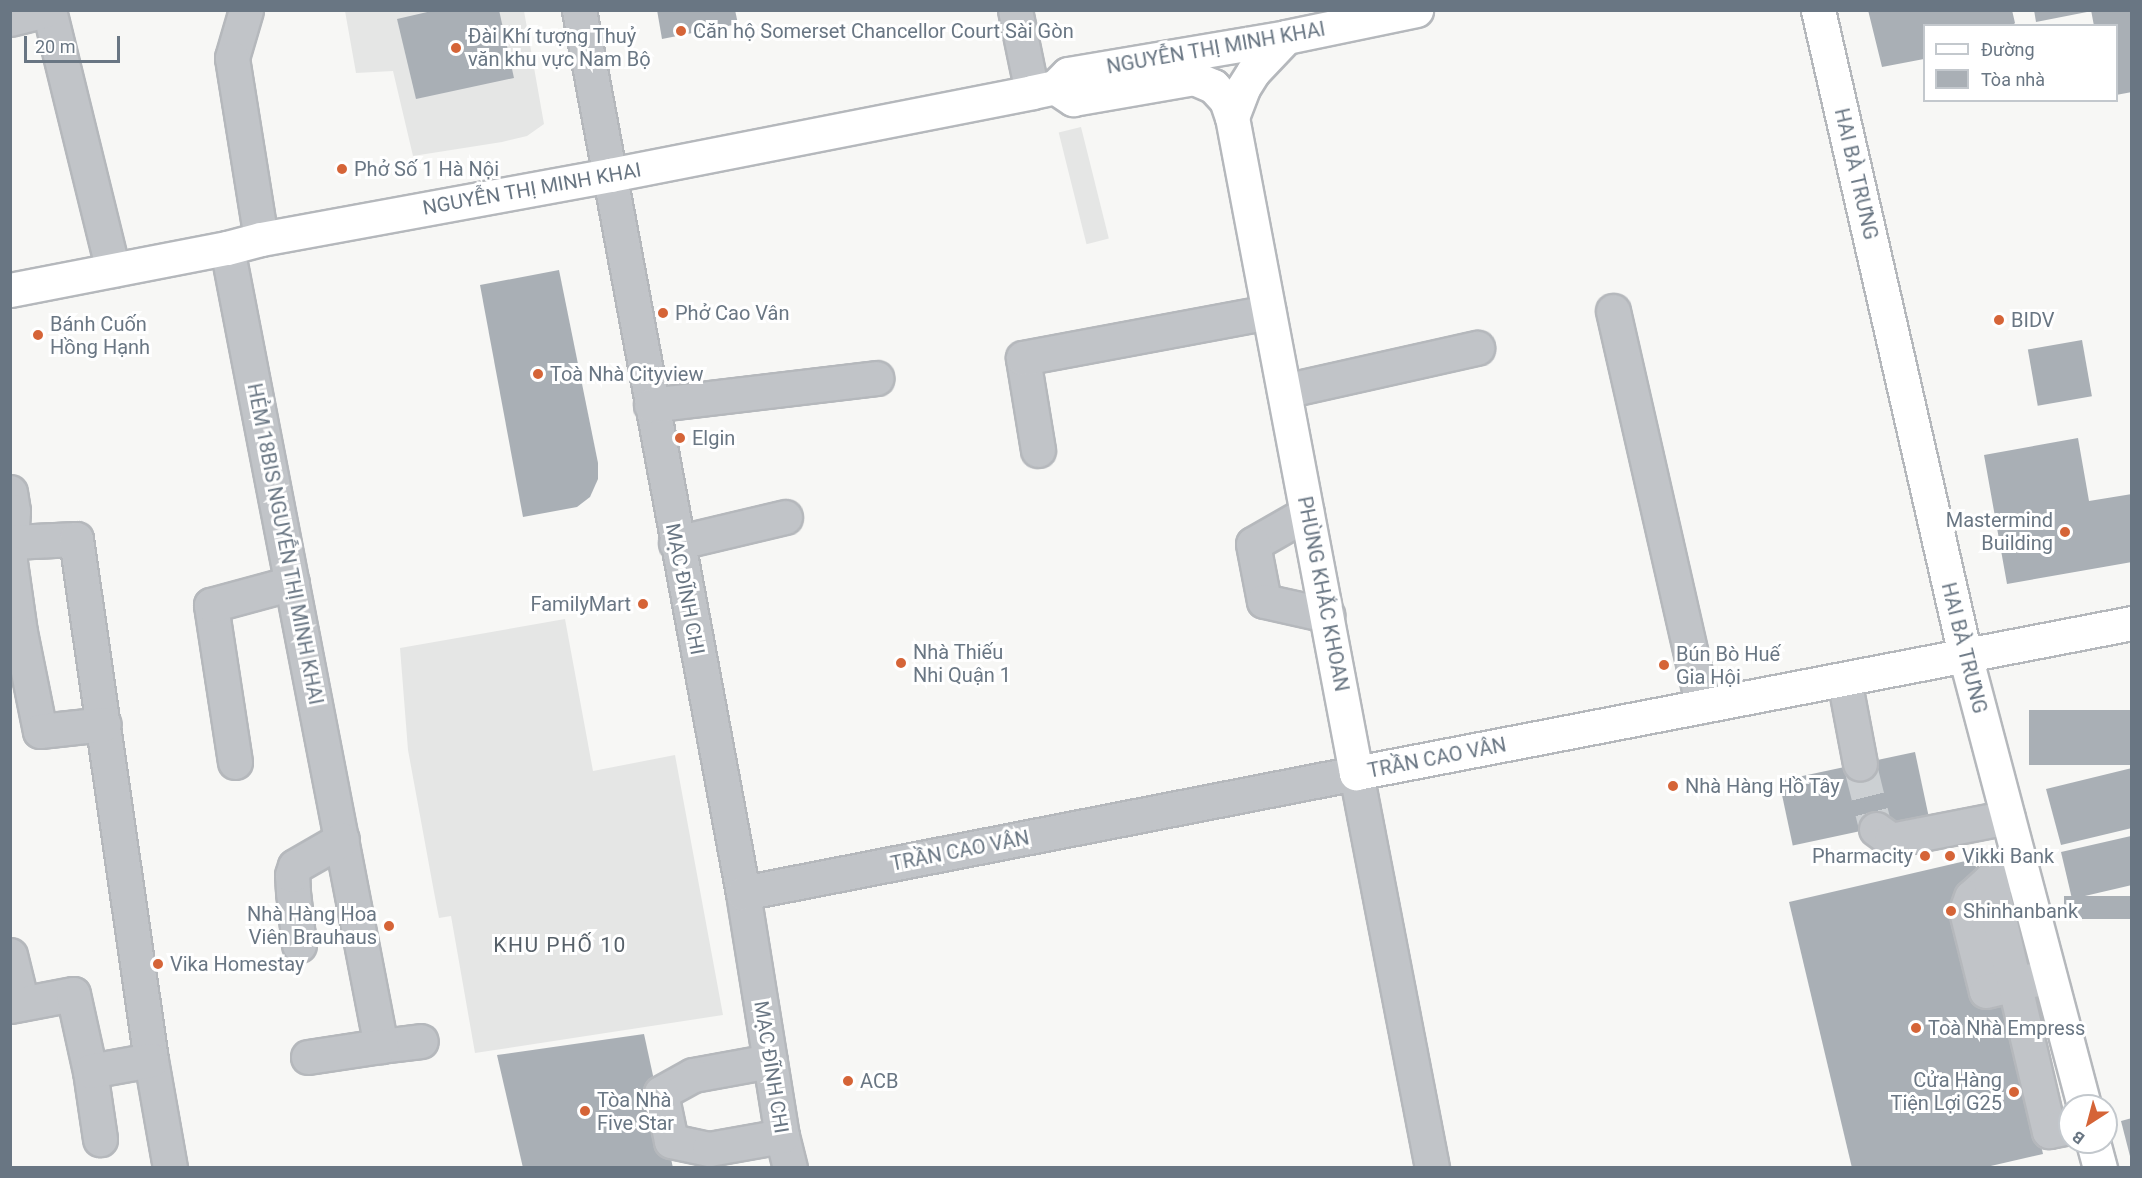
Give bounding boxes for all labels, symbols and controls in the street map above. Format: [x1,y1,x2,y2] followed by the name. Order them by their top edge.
[1105,17,1327,79] street label: NGUYỄN THỊ MINH KHAI
[693,19,1074,43] place label: Căn hộ Somerset Chancellor Court Sài Gòn
[27,24,123,62] scale bar
[468,24,651,71] place label: Đài Khí tượng Thuỷ văn khu vực Nam Bộ
[674,24,688,38] marker: Căn hộ Somerset Chancellor Court Sài Gòn
[1923,24,2118,102] legend
[35,36,75,57] text: 20 m
[1981,39,2035,60] text: Đường
[449,41,463,55] marker: Đài Khí tượng Thuỷ văn khu vực Nam Bộ
[1981,69,2045,90] text: Tòa nhà
[1829,106,1883,242] street label: HAI BÀ TRƯNG
[354,157,499,181] place label: Phở Số 1 Hà Nội
[421,158,643,220] street label: NGUYỄN THỊ MINH KHAI
[335,162,349,176] marker: Phở Số 1 Hà Nội
[675,301,790,325] place label: Phở Cao Vân
[656,306,670,320] marker: Phở Cao Vân
[2011,308,2055,332] place label: BIDV
[50,312,150,359] place label: Bánh Cuốn Hồng Hạnh
[1992,313,2006,327] marker: BIDV
[31,328,45,342] marker: Bánh Cuốn Hồng Hạnh
[550,362,703,386] place label: Toà Nhà Cityview
[531,367,545,381] marker: Toà Nhà Cityview
[242,381,328,707] street label: HẺM 18BIS NGUYỄN THỊ MINH KHAI
[692,426,735,450] place label: Elgin
[673,431,687,445] marker: Elgin
[1292,494,1354,694] street label: PHÙNG KHẮC KHOAN
[1946,508,2053,555] place label: Mastermind Building
[660,521,710,657] street label: MẠC ĐĨNH CHI
[2058,525,2072,539] marker: Mastermind Building
[1936,580,1992,716] street label: HAI BÀ TRƯNG
[531,592,631,616] place label: FamilyMart
[636,597,650,611] marker: FamilyMart
[913,640,1011,687] place label: Nhà Thiếu Nhi Quận 1
[1676,642,1780,689] place label: Bún Bò Huế Gia Hội
[894,656,908,670] marker: Nhà Thiếu Nhi Quận 1
[1657,658,1671,672] marker: Bún Bò Huế Gia Hội
[1366,733,1508,783] street label: TRẦN CAO VÂN
[1685,774,1840,798] place label: Nhà Hàng Hồ Tây
[1666,779,1680,793] marker: Nhà Hàng Hồ Tây
[889,826,1031,876] street label: TRẦN CAO VÂN
[1812,844,1913,868] place label: Pharmacity
[1962,844,2054,868] place label: Vikki Bank
[1918,849,1932,863] marker: Pharmacity
[1943,849,1957,863] marker: Vikki Bank
[1963,899,2078,923] place label: Shinhanbank
[247,903,377,950] place label: Nhà Hàng Hoa Viên Brauhaus
[1944,904,1958,918] marker: Shinhanbank
[382,919,396,933] marker: Nhà Hàng Hoa Viên Brauhaus
[493,932,627,958] district label: KHU PHỐ 10
[170,952,304,976] place label: Vika Homestay
[151,957,165,971] marker: Vika Homestay
[749,999,793,1135] street label: MẠC ĐĨNH CHI
[1928,1016,2085,1040] place label: Toà Nhà Empress
[1909,1021,1923,1035] marker: Toà Nhà Empress
[1890,1068,2002,1115] place label: Cửa Hàng Tiện Lợi G25
[860,1069,898,1093] place label: ACB
[841,1074,855,1088] marker: ACB
[2007,1085,2021,1099] marker: Cửa Hàng Tiện Lợi G25
[597,1088,674,1135] place label: Tòa Nhà Five Star
[2058,1094,2118,1154] north arrow
[578,1104,592,1118] marker: Tòa Nhà Five Star
[2069,1127,2088,1148] text: B

